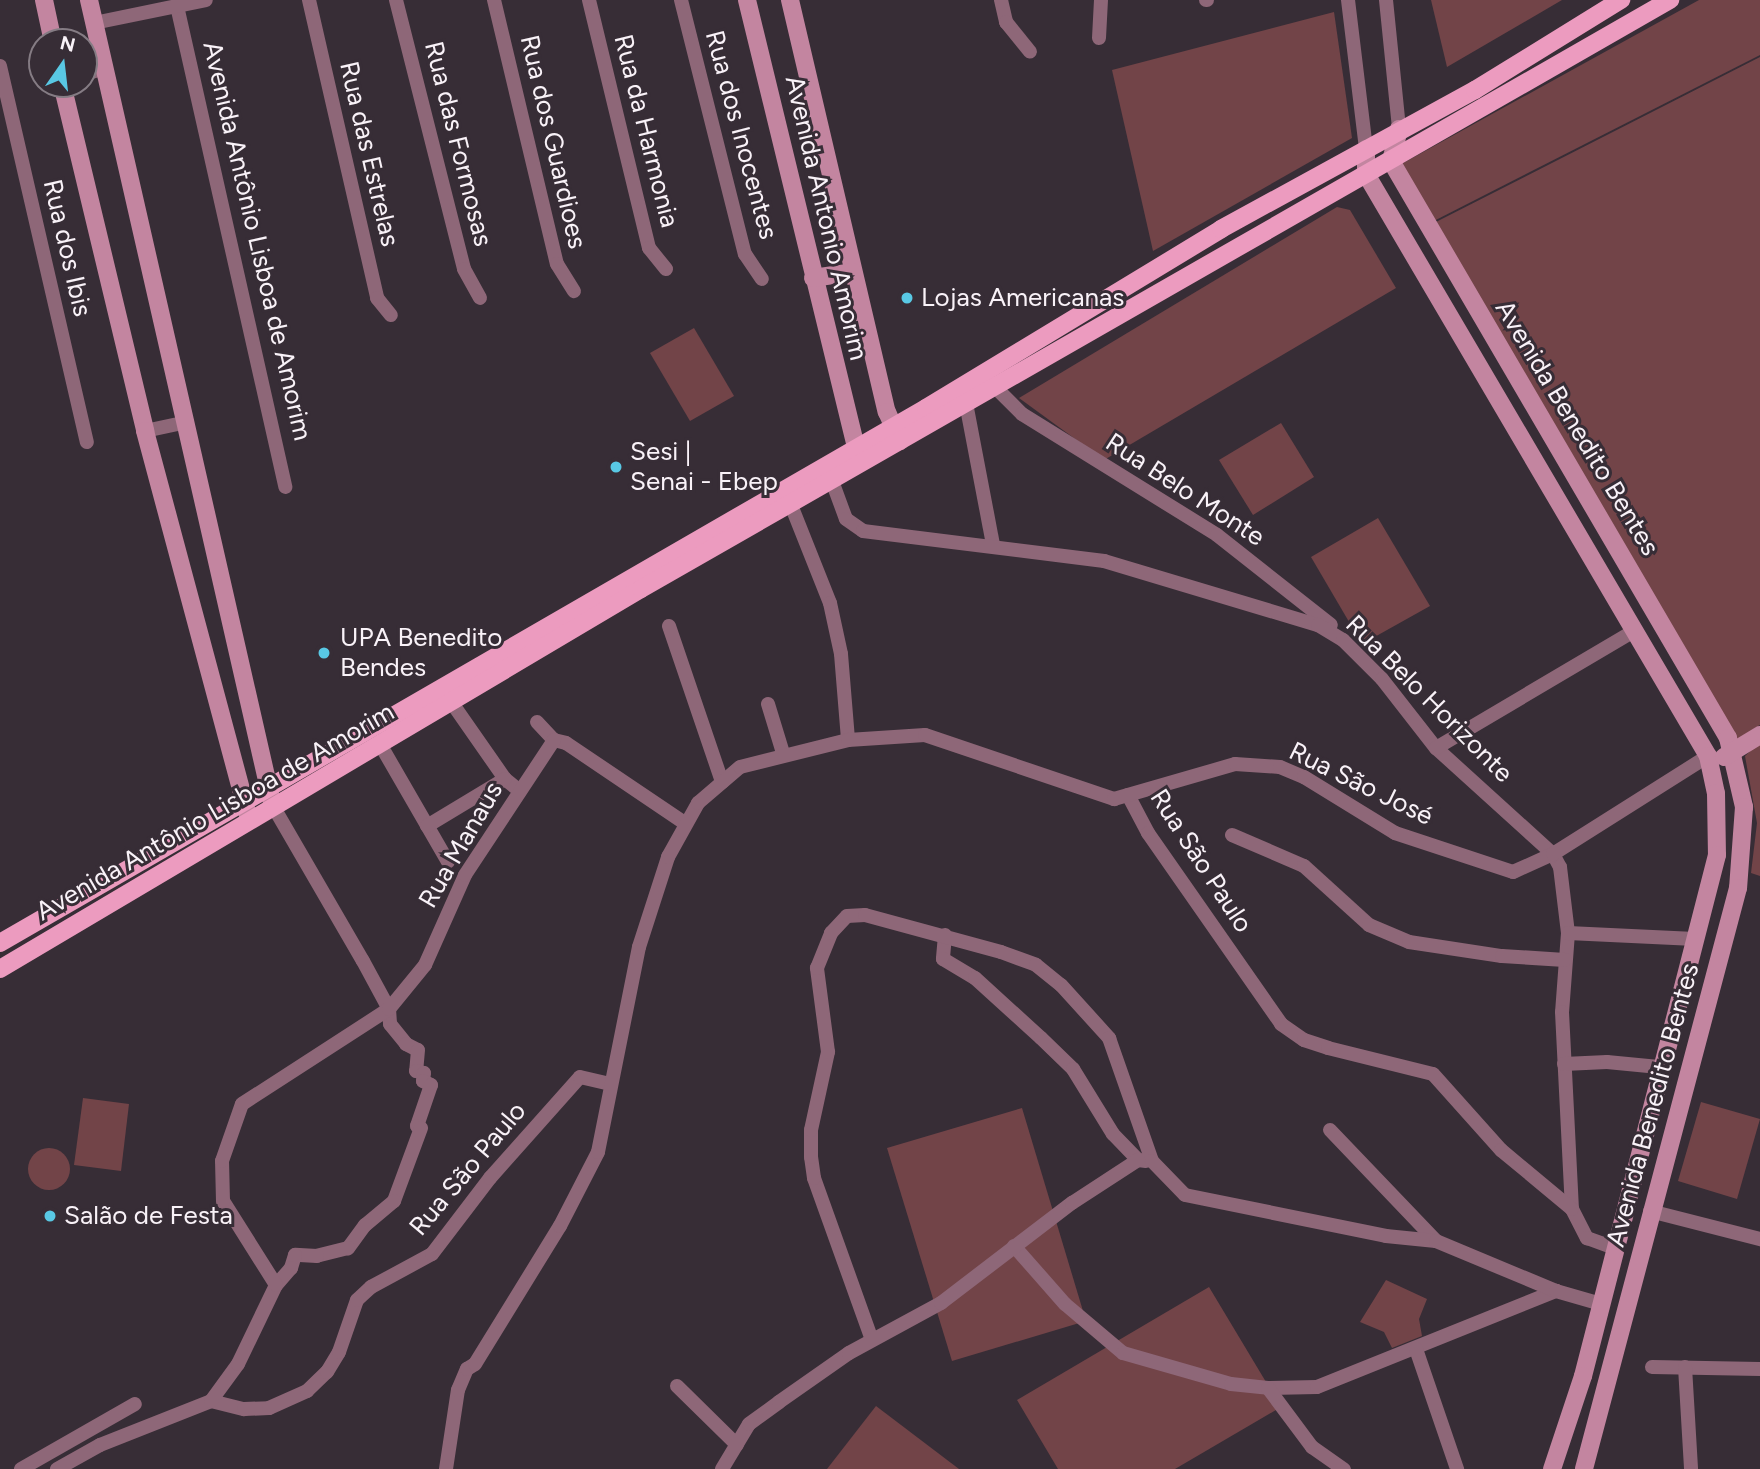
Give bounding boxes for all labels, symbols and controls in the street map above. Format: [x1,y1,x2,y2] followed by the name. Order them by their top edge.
[698,27,784,243] street label: Rua dos Inocentes
[28,28,98,98] north arrow
[58,31,78,57] text: N
[607,31,685,231] street label: Rua da Harmonia
[513,32,593,252] street label: Rua dos Guardioes
[417,38,499,250] street label: Rua das Formosas
[196,39,318,443] street label: Avenida Antônio Lisboa de Amorim
[333,58,405,250] street label: Rua das Estrelas
[778,73,874,363] street label: Avenida Antonio Amorim
[36,176,98,320] street label: Rua dos Ibis
[921,282,1124,314] place label: Lojas Americanas
[899,290,915,306] marker: Lojas Americanas
[1488,295,1666,561] street label: Avenida Benedito Bentes
[1100,427,1270,553] street label: Rua Belo Monte
[630,436,778,498] place label: Sesi | Senai - Ebep
[608,459,624,475] marker: Sesi | Senai - Ebep
[1339,609,1519,789] street label: Rua Belo Horizonte
[340,622,502,684] place label: UPA Benedito Bendes
[314,643,334,663] marker: UPA Benedito Bendes
[30,696,400,928] street label: Avenida Antônio Lisboa de Amorim
[1284,736,1438,832] street label: Rua São José
[412,777,510,913] street label: Rua Manaus
[1143,784,1259,938] street label: Rua São Paulo
[1600,960,1706,1250] street label: Avenida Benedito Bentes
[403,1096,533,1242] street label: Rua São Paulo
[64,1200,233,1232] place label: Salão de Festa
[42,1208,58,1224] marker: Salão de Festa

